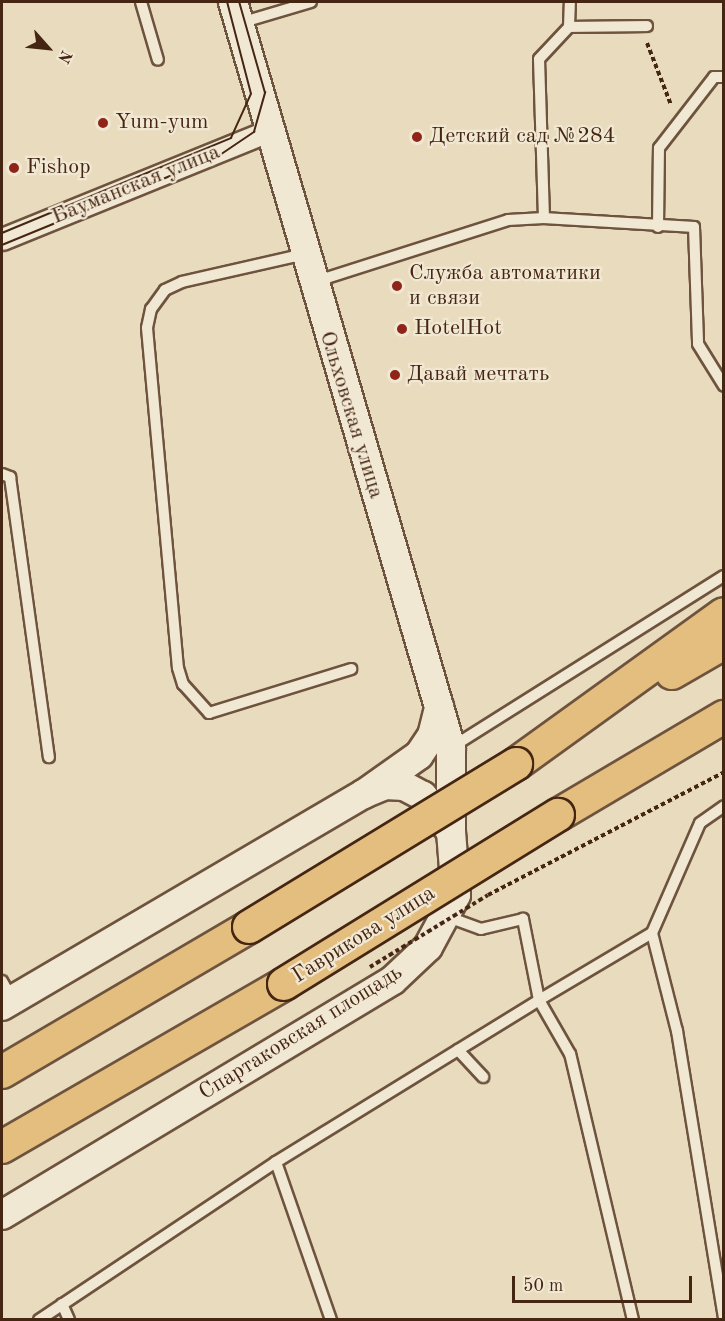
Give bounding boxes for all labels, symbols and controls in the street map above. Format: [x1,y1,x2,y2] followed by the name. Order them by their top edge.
[18,18,78,78] north arrow
[54,47,74,65] text: N
[115,110,209,136] place label: Yum-yum
[96,116,110,130] marker: Yum-yum
[429,124,615,150] place label: Детский сад №284
[410,130,424,144] marker: Детский сад №284
[48,139,224,231] street label: Бауманская улица
[26,155,91,181] place label: Fishop
[7,161,21,175] marker: Fishop
[409,260,601,312] place label: Служба автоматики и связи
[390,279,404,293] marker: Служба автоматики и связи
[414,316,502,342] place label: HotelHot
[395,322,409,336] marker: HotelHot
[313,328,389,502] street label: Ольховская улица
[407,362,549,388] place label: Давай мечтать
[388,368,402,382] marker: Давай мечтать
[288,880,440,990] street label: Гаврикова улица
[195,960,407,1106] street label: Спартаковская площадь
[515,1264,695,1302] scale bar
[523,1277,563,1295] text: 50 m

